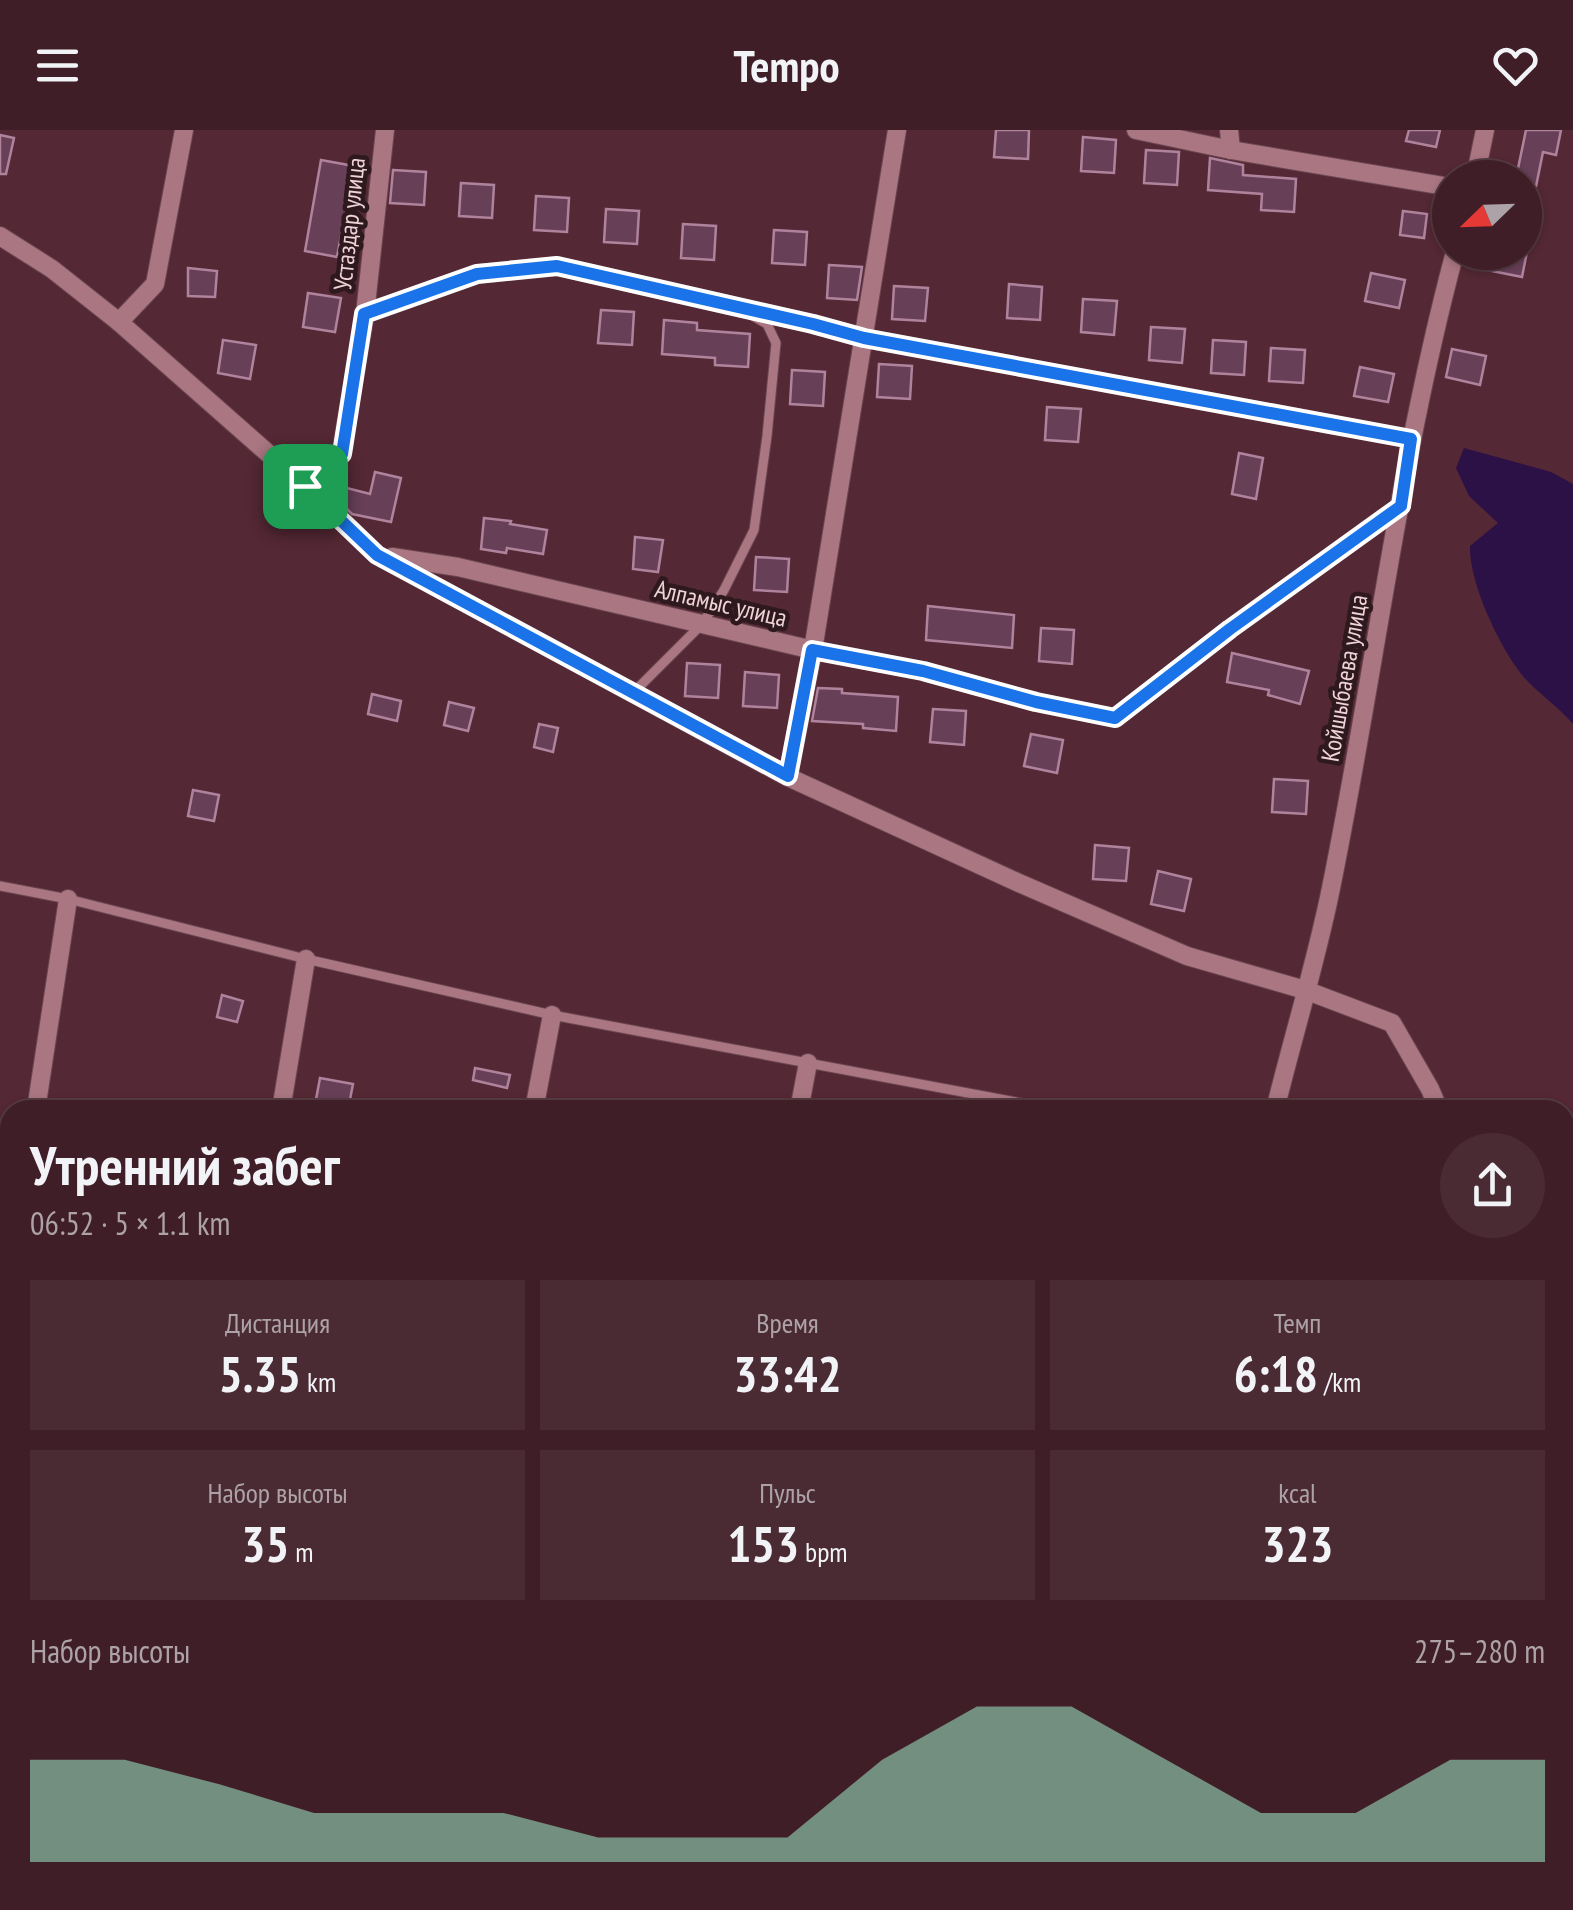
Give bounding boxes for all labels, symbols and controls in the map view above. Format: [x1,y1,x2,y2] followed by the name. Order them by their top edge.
[734,36,839,94] text: Tempo
[30,38,85,93] icon: menu
[1488,38,1543,93] icon: heart
[326,156,372,292] street label: Устаздар улица
[1432,160,1542,270] north arrow
[1432,160,1542,270] map controls
[263,444,348,529] pin
[278,459,333,514] icon: arrive
[652,572,790,634] street label: Алпамыс улица
[1314,592,1374,764] street label: Койшыбаева улица
[30,1129,340,1200] text: Утренний забег
[1440,1133,1545,1238] button: share
[30,1202,230,1244] text: 06:52 · 5 × 1.1 km
[225,1304,330,1341] text: Дистанция
[756,1304,819,1341] text: Время
[1274,1304,1321,1341] text: Темп
[219,1341,301,1406] text: 5.35
[733,1341,842,1406] text: 33:42
[1234,1341,1318,1406] text: 6:18
[301,1363,336,1400] text: km
[1318,1363,1361,1400] text: /km
[207,1474,348,1511] text: Набор высоты
[759,1474,816,1511] text: Пульс
[1278,1474,1317,1511] text: kcal
[242,1511,289,1576] text: 35
[727,1511,799,1576] text: 153
[1262,1511,1333,1576] text: 323
[289,1533,313,1570] text: m
[799,1533,848,1570] text: bpm
[30,1630,190,1672] text: Набор высоты
[1414,1630,1545,1672] text: 275–280 m

